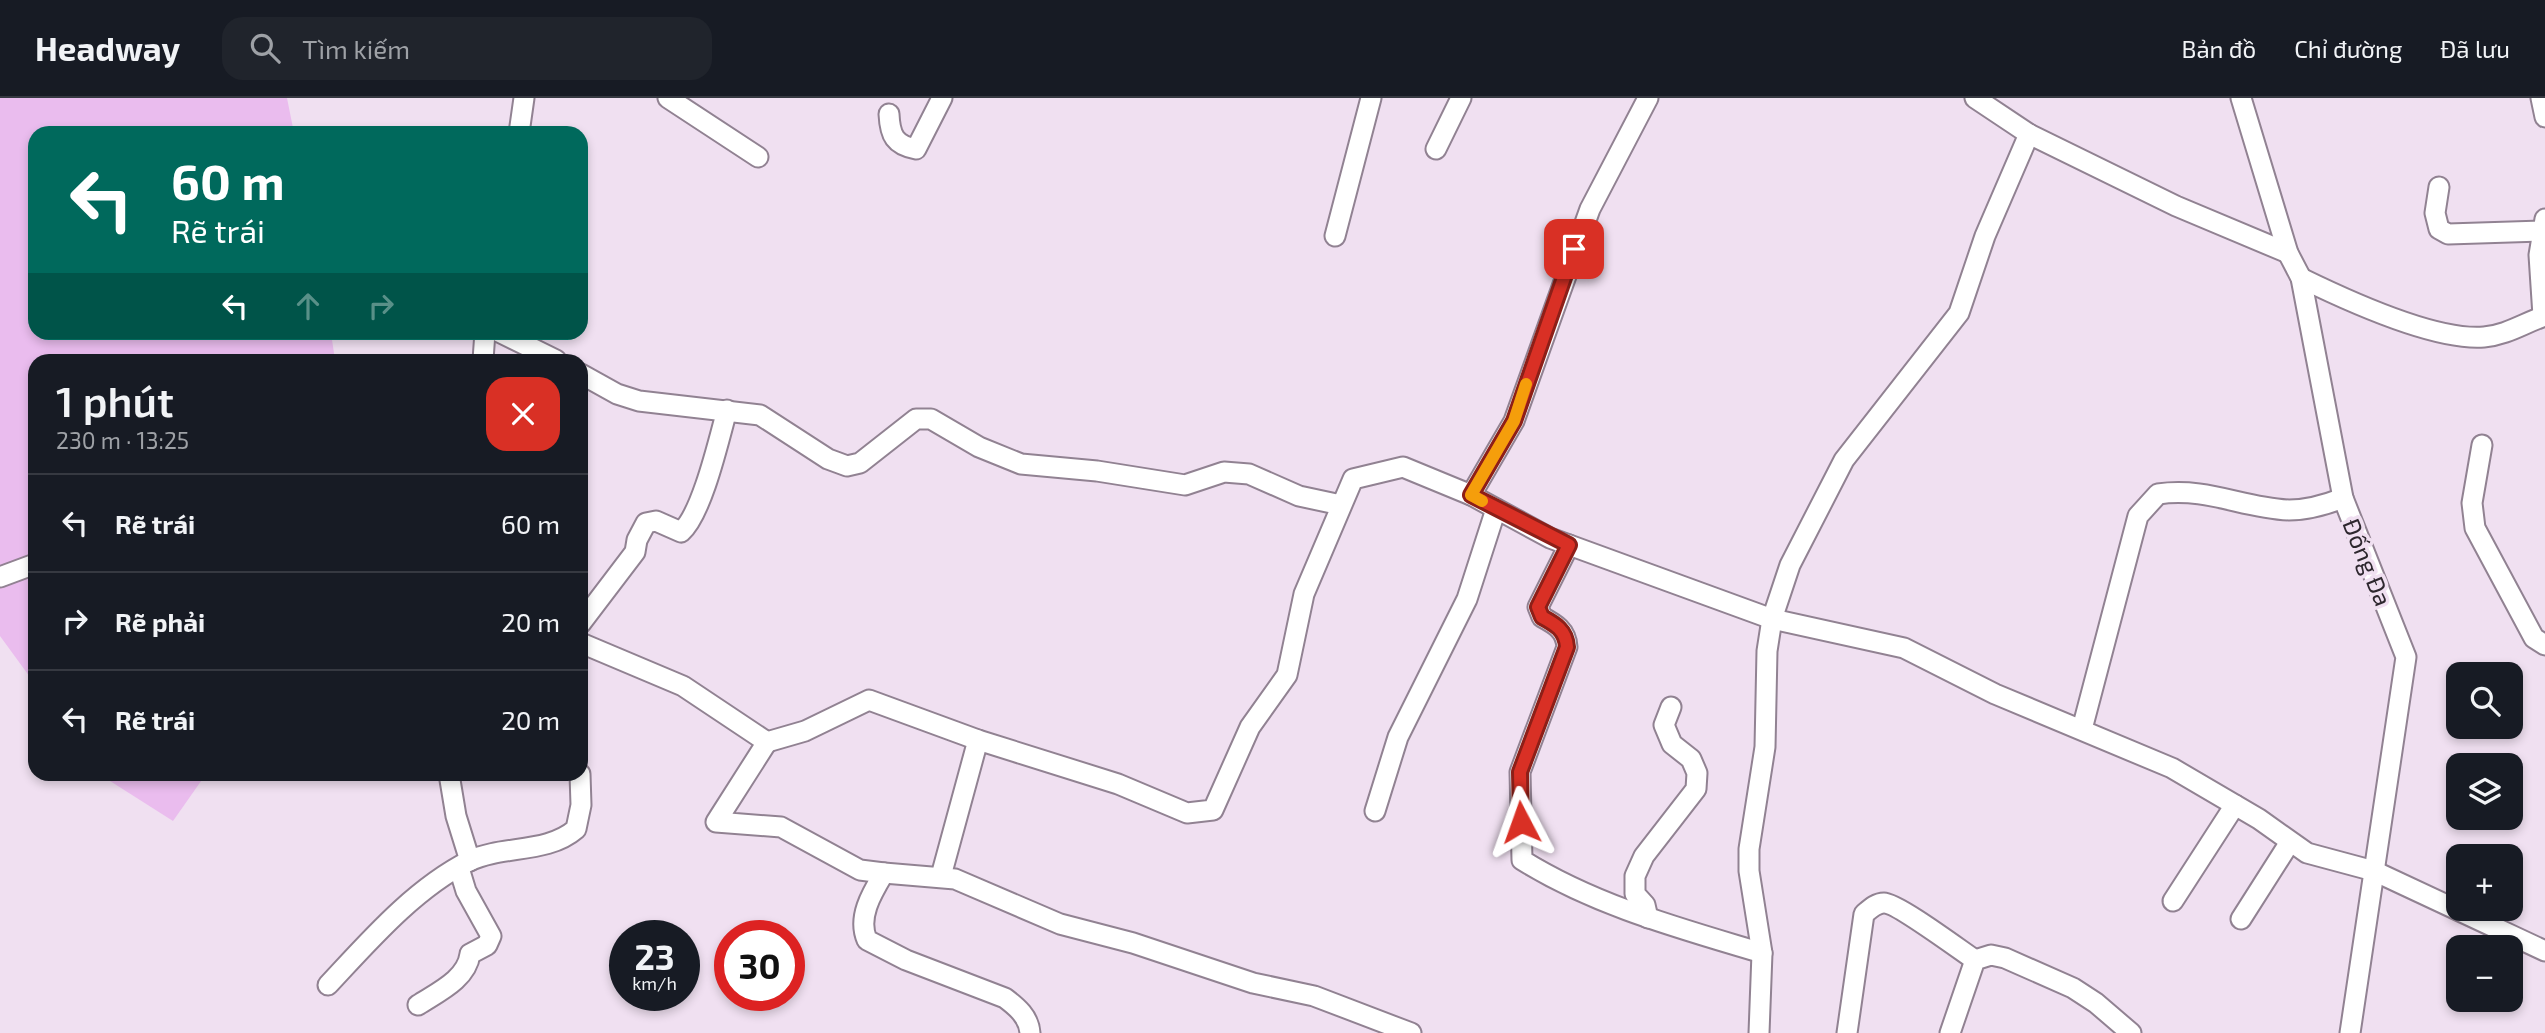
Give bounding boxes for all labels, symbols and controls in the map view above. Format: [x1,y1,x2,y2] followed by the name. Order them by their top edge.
[222,17,712,80] search box
[35,28,180,68] text: Headway
[246,29,284,67] icon: search
[302,33,410,64] text: Tìm kiếm
[2182,34,2256,63] text: Bản đồ
[2294,34,2402,63] text: Chỉ đường
[2440,34,2510,63] text: Đã lưu
[171,151,285,210] text: 60 m
[56,154,147,245] icon: left
[171,211,265,249] text: Rẽ trái
[1544,219,1604,279] pin
[1555,230,1593,268] icon: arrive
[216,287,254,325] icon: left
[289,287,327,325] icon: ahead
[362,287,400,325] icon: right
[56,375,174,425] text: 1 phút
[486,377,560,451] button: close
[56,426,189,454] text: 230 m · 13:25
[56,504,94,542] icon: left
[115,508,195,539] text: Rẽ trái
[501,508,560,539] text: 60 m
[2337,514,2399,610] street label: Đống Đa
[56,602,94,640] icon: right
[115,606,205,637] text: Rẽ phải
[501,606,560,637] text: 20 m
[2446,662,2523,1012] map controls
[2446,662,2523,739] button: search
[56,700,94,738] icon: left
[115,704,195,735] text: Rẽ trái
[501,704,560,735] text: 20 m
[2446,753,2523,830] button: layers
[1484,785,1558,859] position arrow
[2446,844,2523,921] button: +
[714,920,805,1011] speed limit sign: 30
[634,935,675,977] text: 23
[2446,935,2523,1012] button: −
[632,972,677,994] text: km/h

